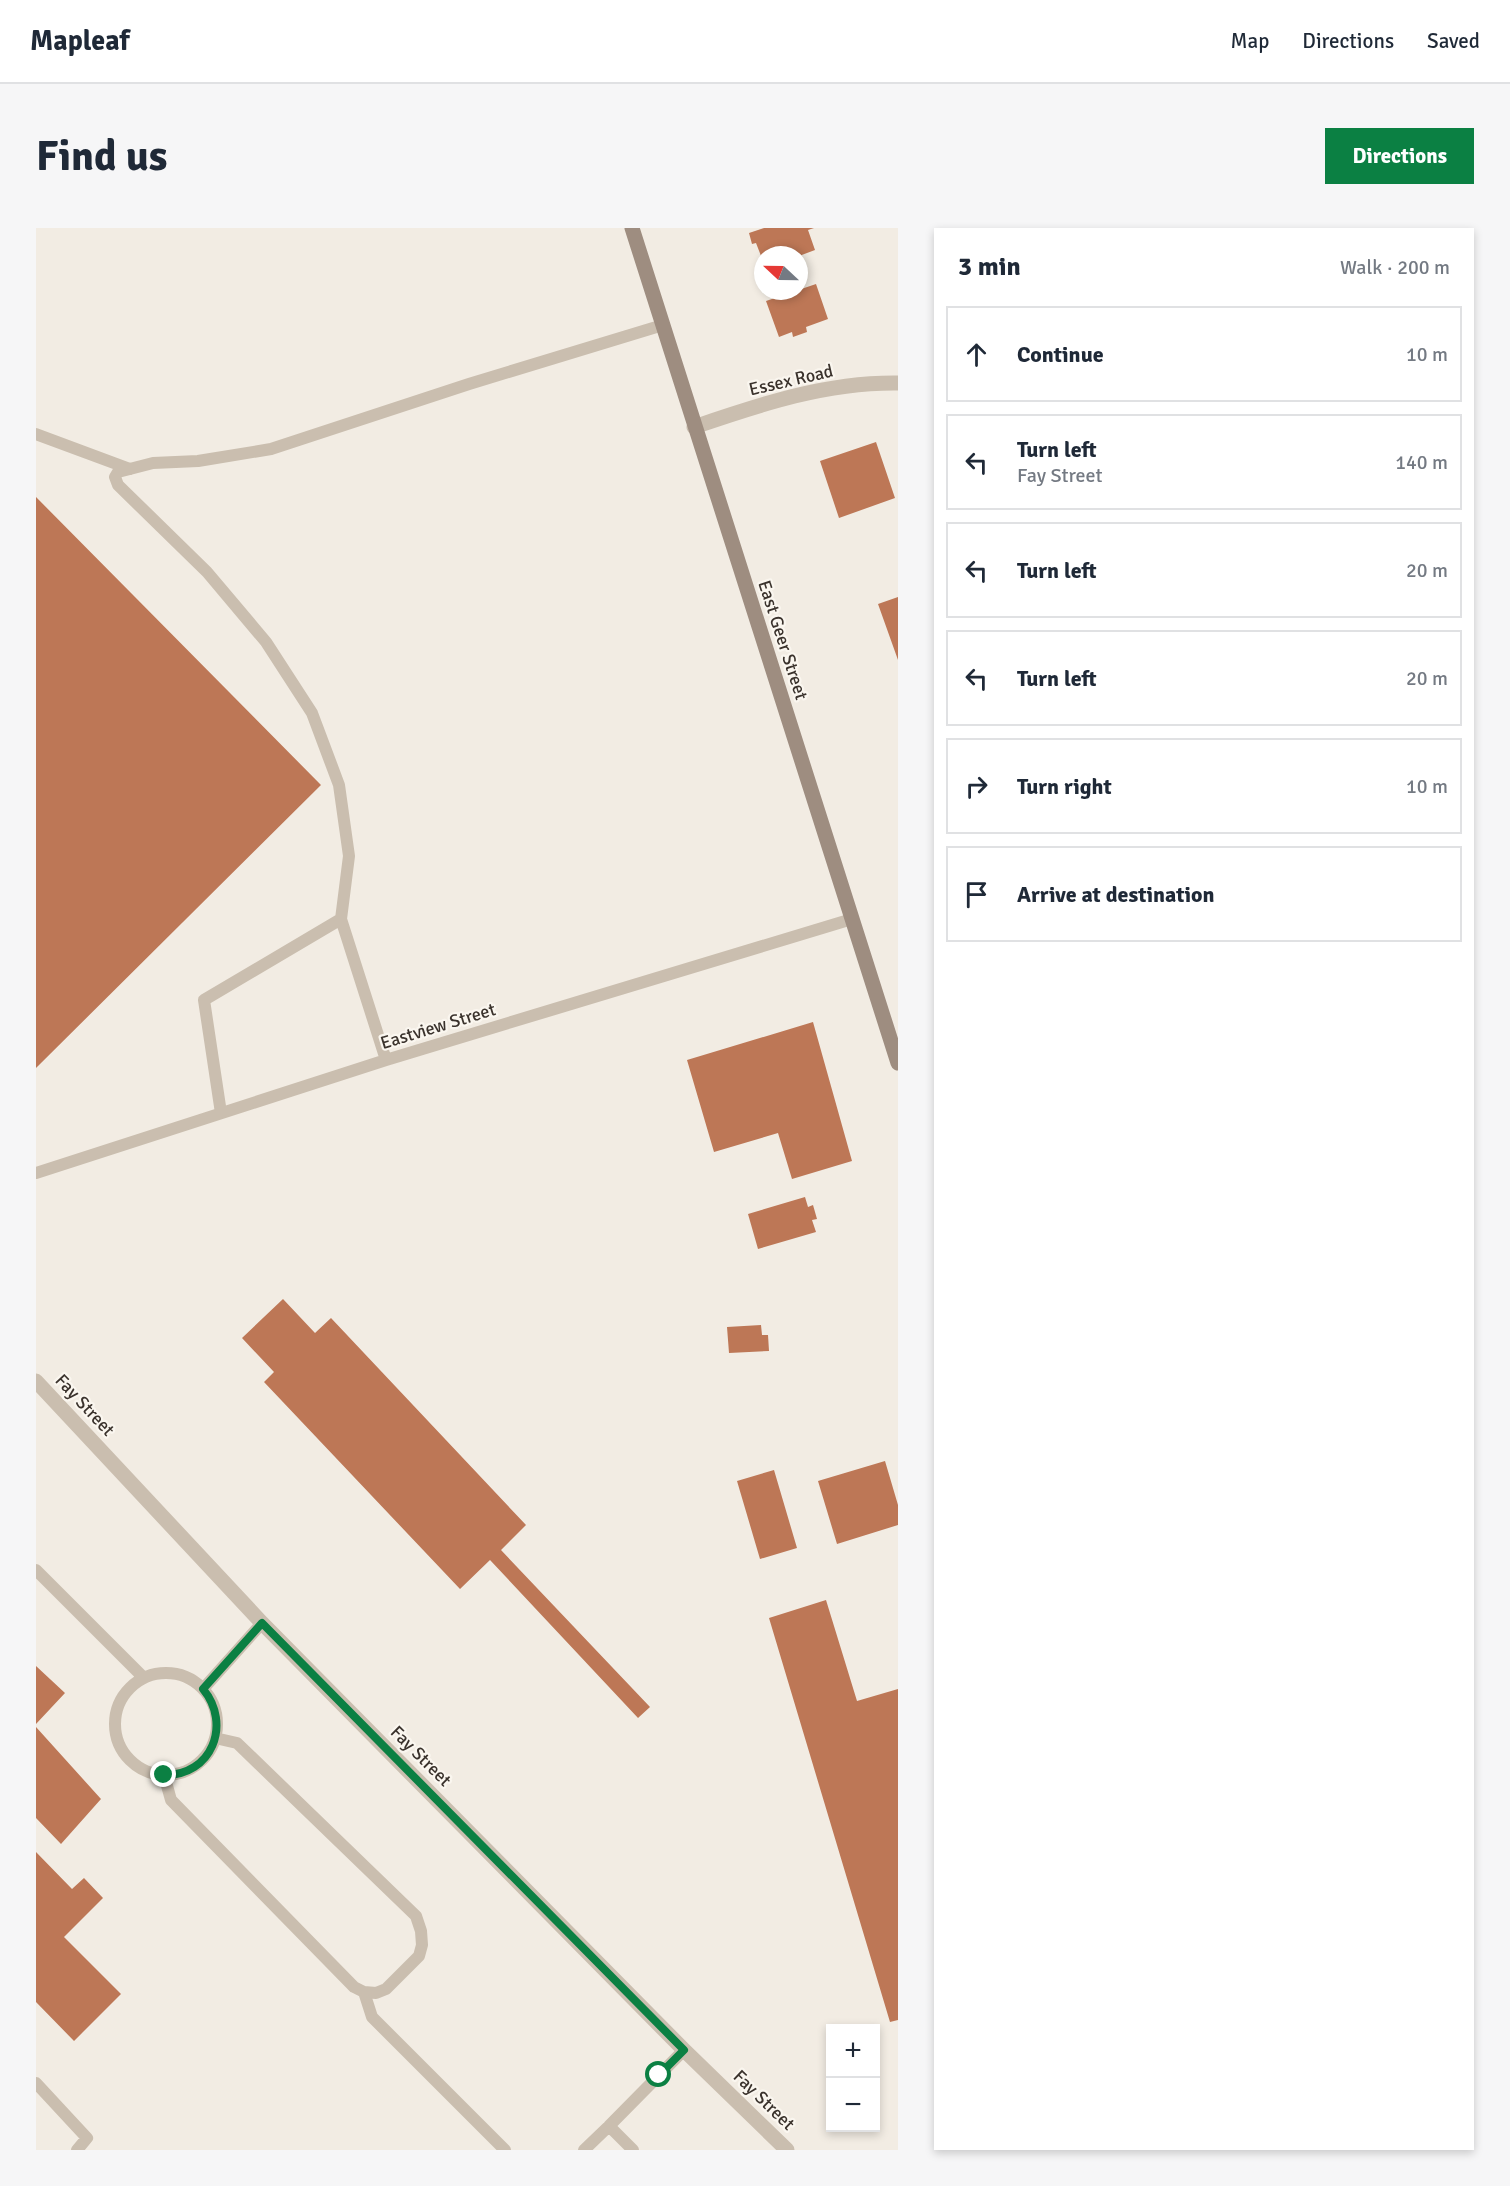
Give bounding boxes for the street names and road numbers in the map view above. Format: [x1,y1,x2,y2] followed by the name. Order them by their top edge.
[747,360,835,400] street label: Essex Road
[753,577,813,703] street label: East Geer Street
[378,998,498,1054] street label: Eastview Street
[51,1369,119,1441] street label: Fay Street
[386,1721,456,1791] street label: Fay Street
[729,2065,799,2135] street label: Fay Street

